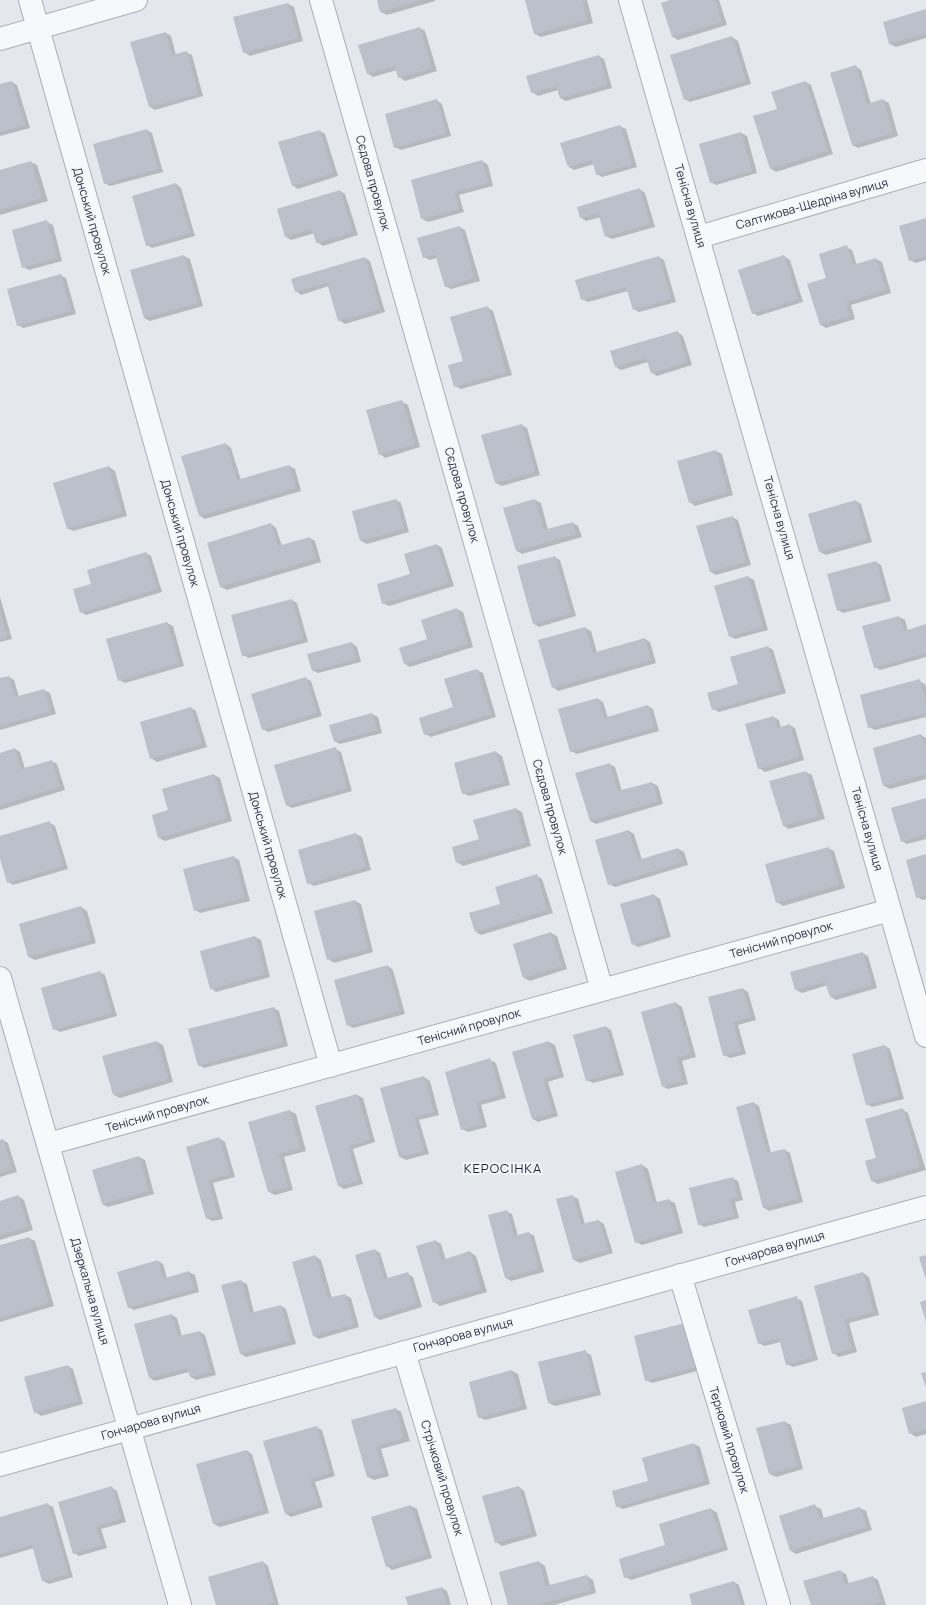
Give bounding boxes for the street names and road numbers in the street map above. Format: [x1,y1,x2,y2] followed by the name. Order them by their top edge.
[352,133,395,233] street label: Сєдова провулок
[670,162,711,250] street label: Тенісна вулиця
[69,165,116,278] street label: Донський провулок
[734,174,890,233] street label: Салтикова-Щедріна вулиця
[441,445,484,545] street label: Сєдова провулок
[759,474,800,562] street label: Тенісна вулиця
[157,477,204,590] street label: Донський провулок
[529,757,572,857] street label: Сєдова провулок
[847,785,888,873] street label: Тенісна вулиця
[245,789,292,902] street label: Донський провулок
[727,916,835,962] street label: Тенісний провулок
[415,1003,523,1049] street label: Тенісний провулок
[103,1090,211,1136] street label: Тенісний провулок
[723,1226,827,1271] street label: Гончарова вулиця
[67,1235,114,1347] street label: Дзеркальна вулиця
[411,1313,515,1356] street label: Гончарова вулиця
[705,1384,754,1496] street label: Терновий провулок
[99,1399,203,1444] street label: Гончарова вулиця
[417,1418,468,1539] street label: Стрічковий провулок

